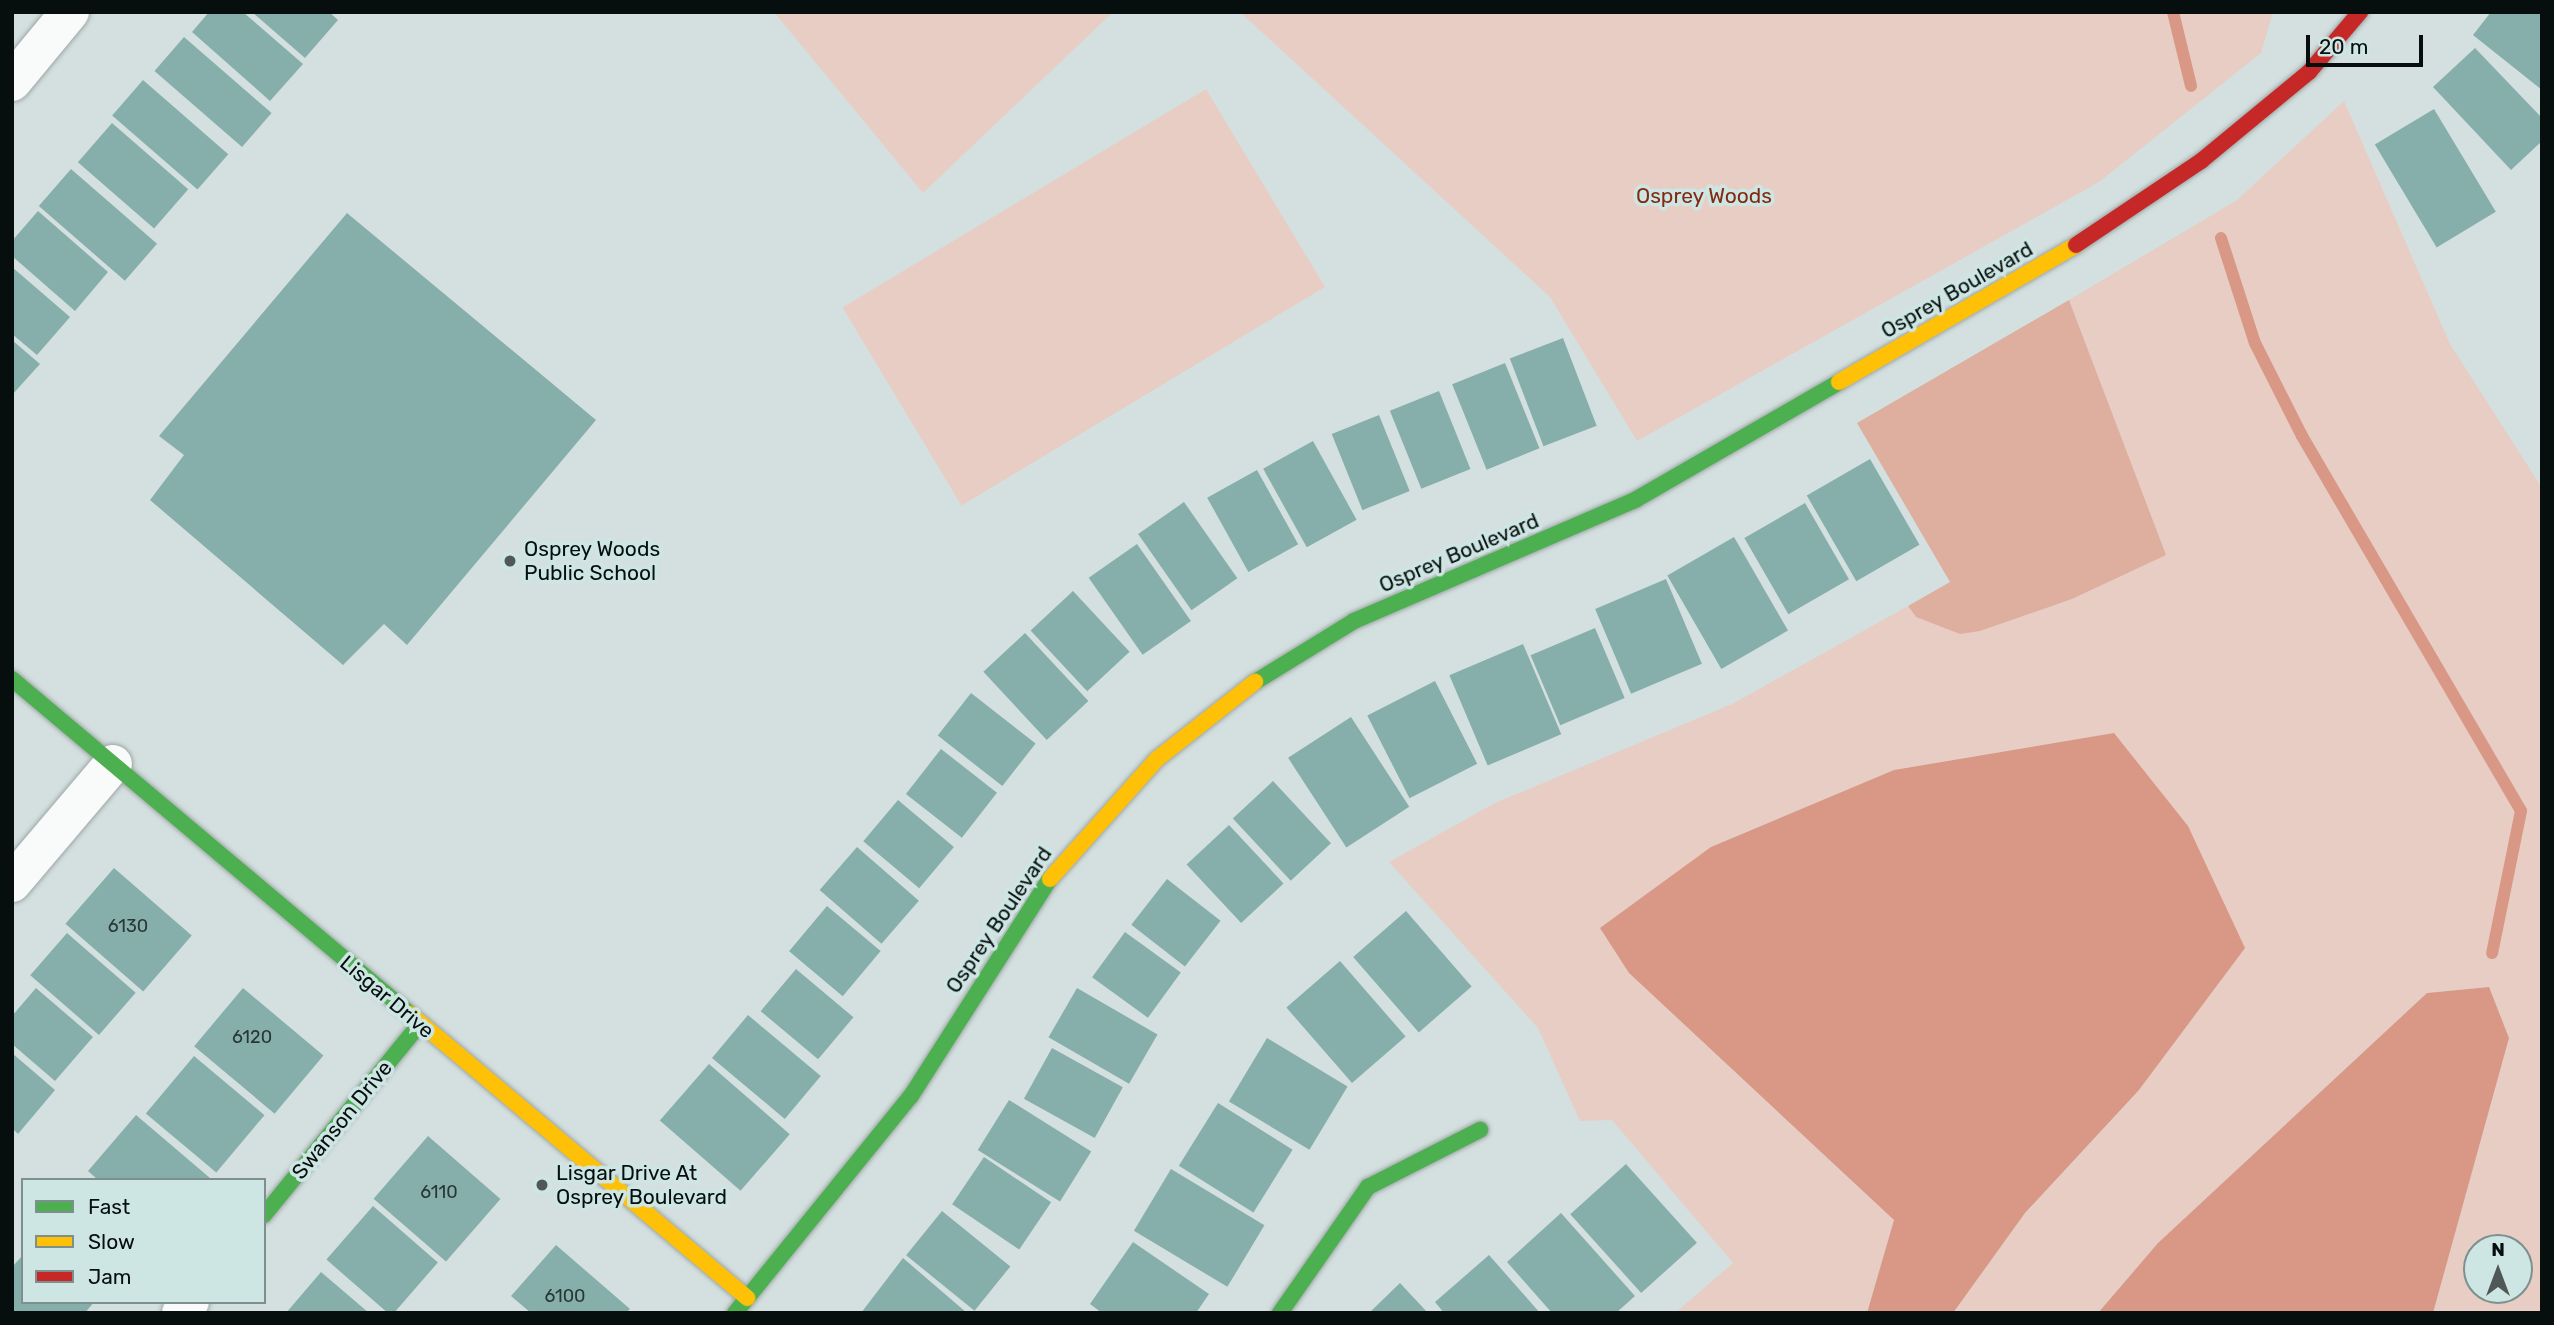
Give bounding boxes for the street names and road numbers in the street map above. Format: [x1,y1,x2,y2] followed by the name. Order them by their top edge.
[1876,236,2038,344] street label: Osprey Boulevard
[1375,508,1543,598] street label: Osprey Boulevard
[941,842,1057,998] street label: Osprey Boulevard
[335,950,439,1044] street label: Lisgar Drive
[287,1056,397,1184] street label: Swanson Drive

